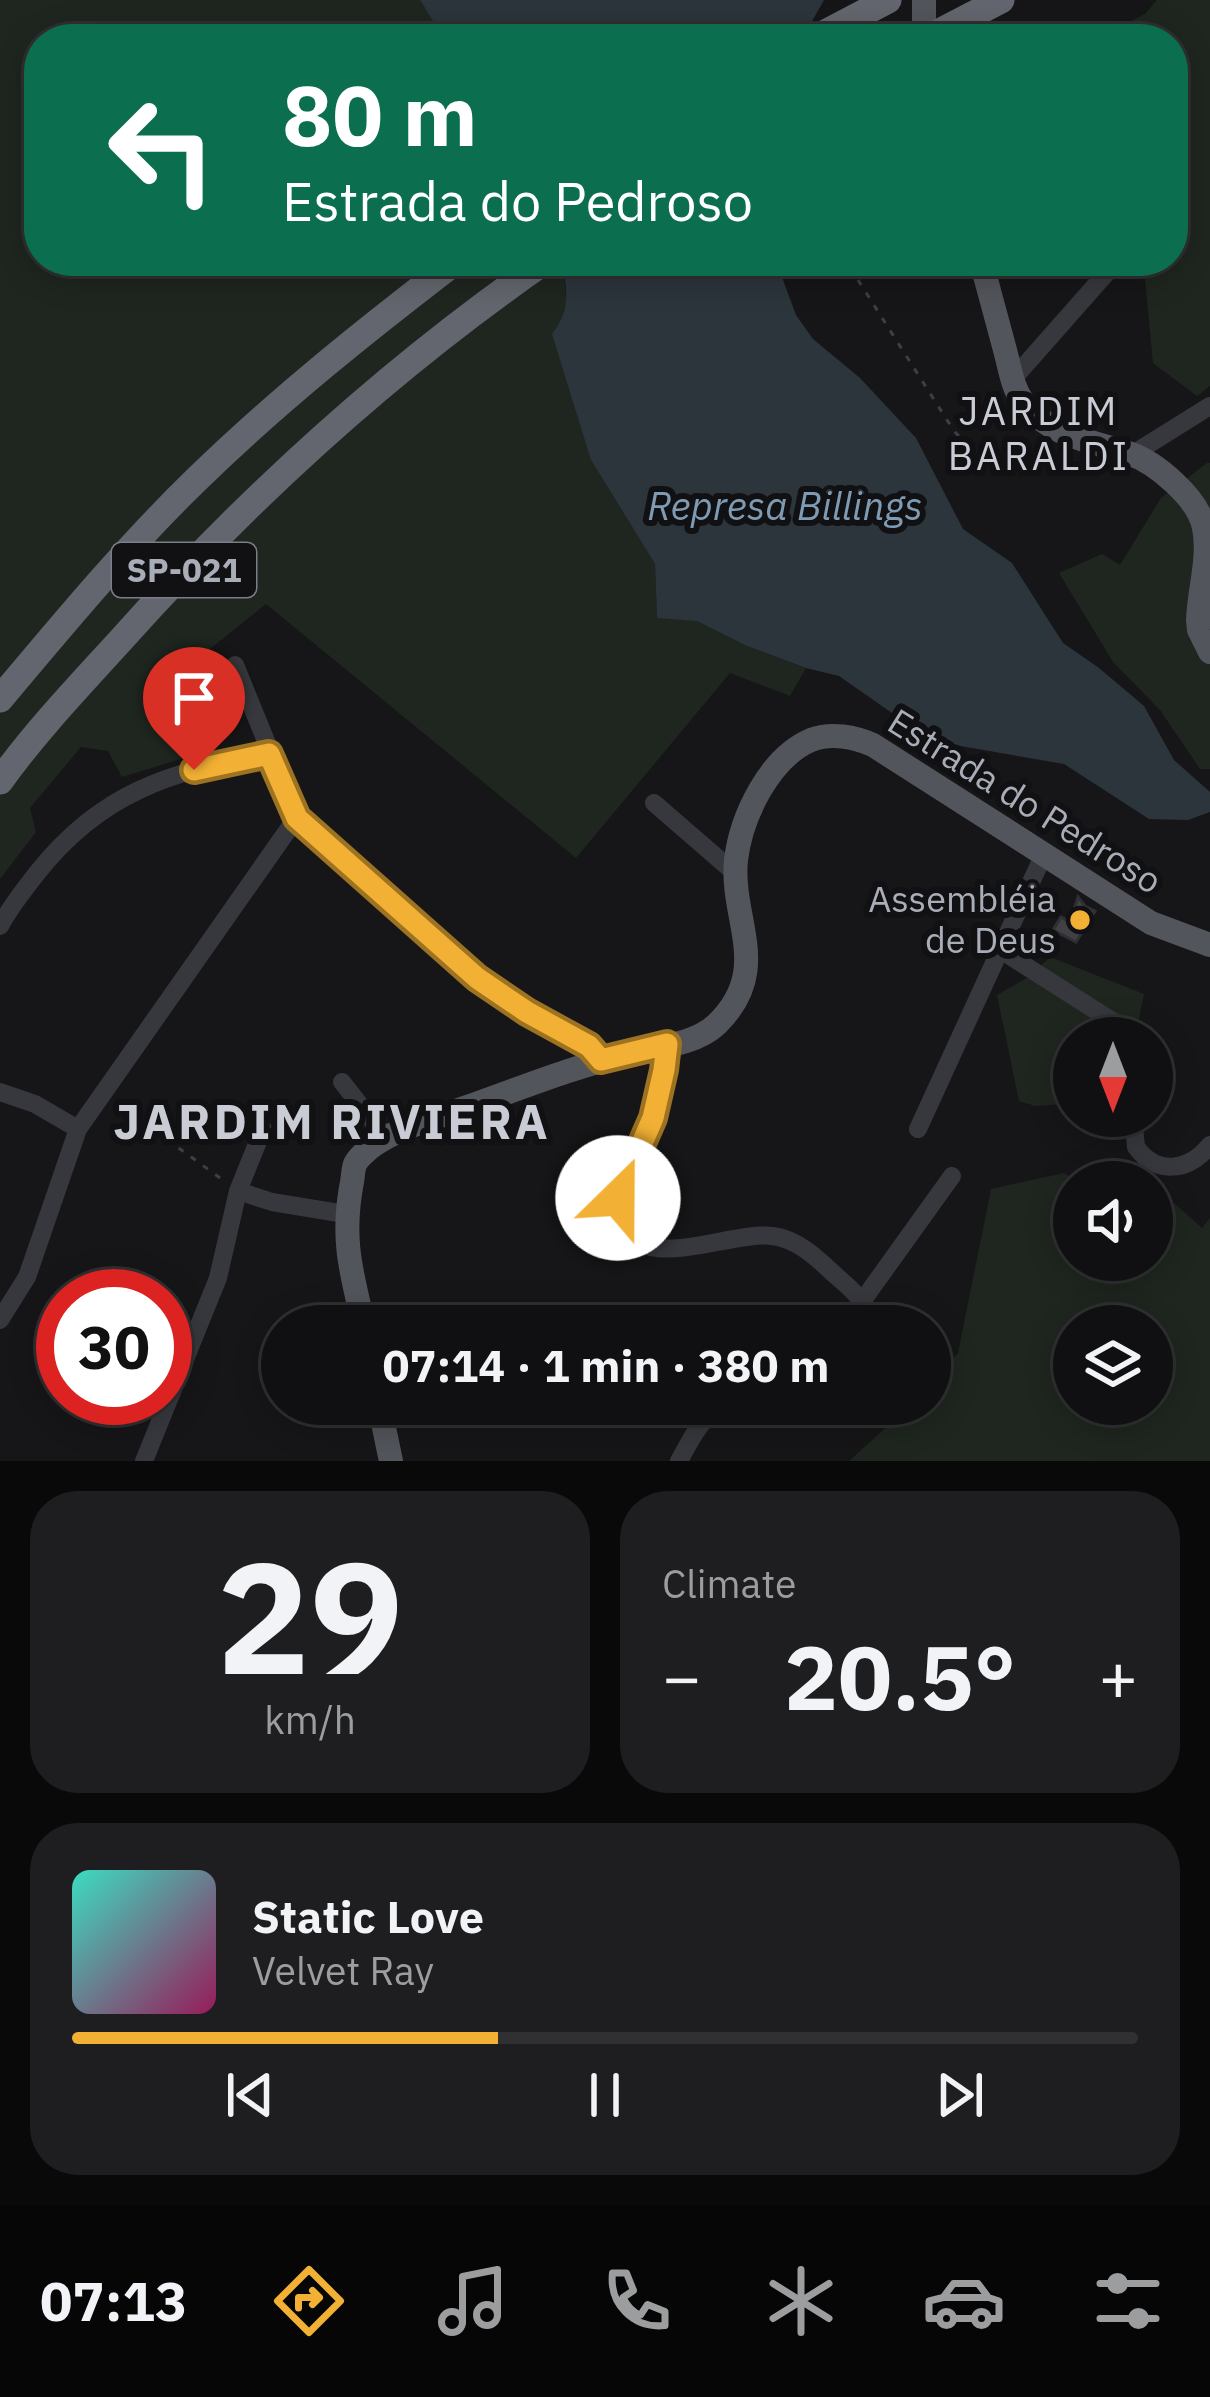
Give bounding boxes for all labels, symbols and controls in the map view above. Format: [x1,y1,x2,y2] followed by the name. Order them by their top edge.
[282,60,478,169] text: 80 m
[84,72,240,228] icon: left
[282,166,753,236] text: Estrada do Pedroso
[948,385,1130,481] district label: JARDIM BARALDI
[647,480,923,531] water label: Represa Billings
[112,543,256,597] road number: SP-021
[143,647,245,770] pin
[161,665,227,731] icon: arrive
[880,697,1171,904] street label: Estrada do Pedroso
[868,875,1056,963] place label: Assembléia de Deus
[1067,907,1093,933] marker: Assembléia de Deus
[1053,1017,1173,1137] north arrow
[1053,1017,1173,1425] map controls
[113,1090,551,1152] district label: JARDIM RIVIERA
[555,1135,681,1261] position arrow
[1053,1161,1173,1281] button: sound
[36,1269,192,1425] speed limit sign: 30
[1053,1305,1173,1425] button: layers
[383,1336,829,1394] text: 07:14 · 1 min · 380 m
[216,1514,404,1717] text: 29
[662,1558,796,1609] text: Climate
[784,1618,1016,1735] text: 20.5°
[662,1633,702,1719] text: −
[1098,1633,1138,1719] text: +
[264,1694,356,1745] text: km/h
[252,1887,484,1945] text: Static Love
[252,1945,434,1996] text: Velvet Ray
[217,2062,283,2128] icon: previous
[572,2062,638,2128] icon: pause
[927,2062,993,2128] icon: next
[267,2259,351,2343] icon: directions
[431,2259,515,2343] icon: music
[595,2259,679,2343] icon: phone
[759,2259,843,2343] icon: climate
[922,2259,1006,2343] icon: car
[1086,2259,1170,2343] icon: filters
[40,2266,187,2336] text: 07:13

